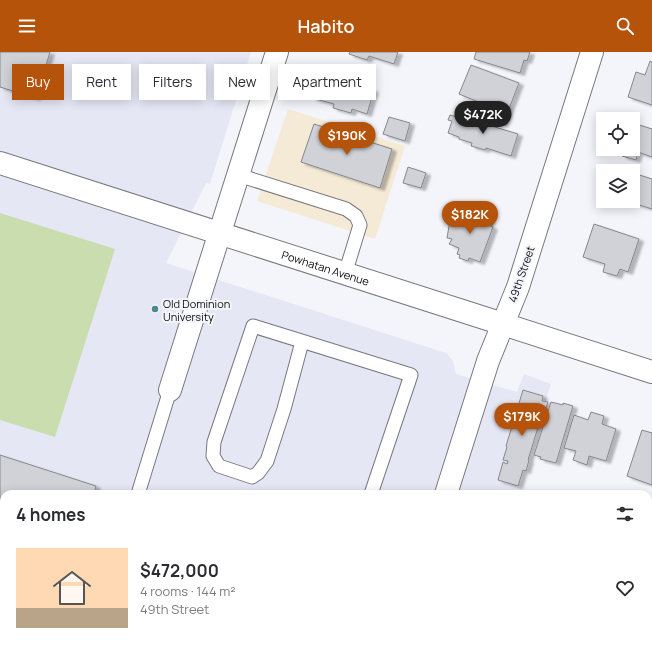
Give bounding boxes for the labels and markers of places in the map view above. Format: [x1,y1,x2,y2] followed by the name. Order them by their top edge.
[455,101,511,135] pin: $472K
[319,122,375,156] pin: $190K
[442,201,498,235] pin: $182K
[163,296,230,324] place label: Old Dominion University
[150,304,160,314] marker: Old Dominion University
[494,403,550,437] pin: $179K

